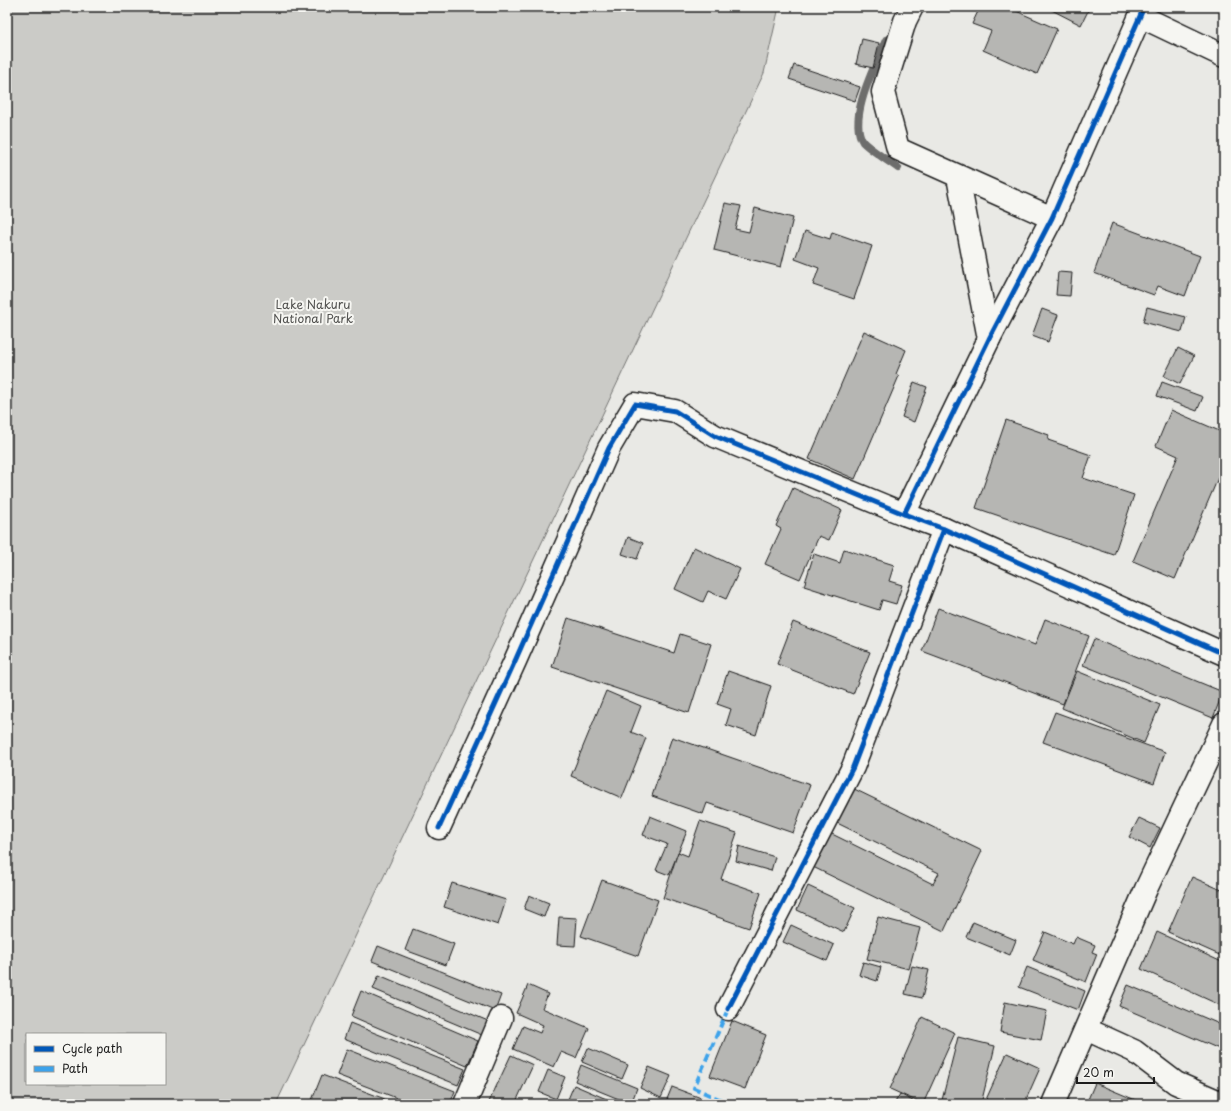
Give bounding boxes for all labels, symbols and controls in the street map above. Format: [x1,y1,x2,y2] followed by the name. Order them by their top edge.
[273,295,353,327] park label: Lake Nakuru National Park
[26,1033,166,1085] legend
[62,1039,123,1057] text: Cycle path
[62,1059,88,1077] text: Path
[1077,1059,1154,1085] scale bar
[1083,1063,1114,1081] text: 20 m

